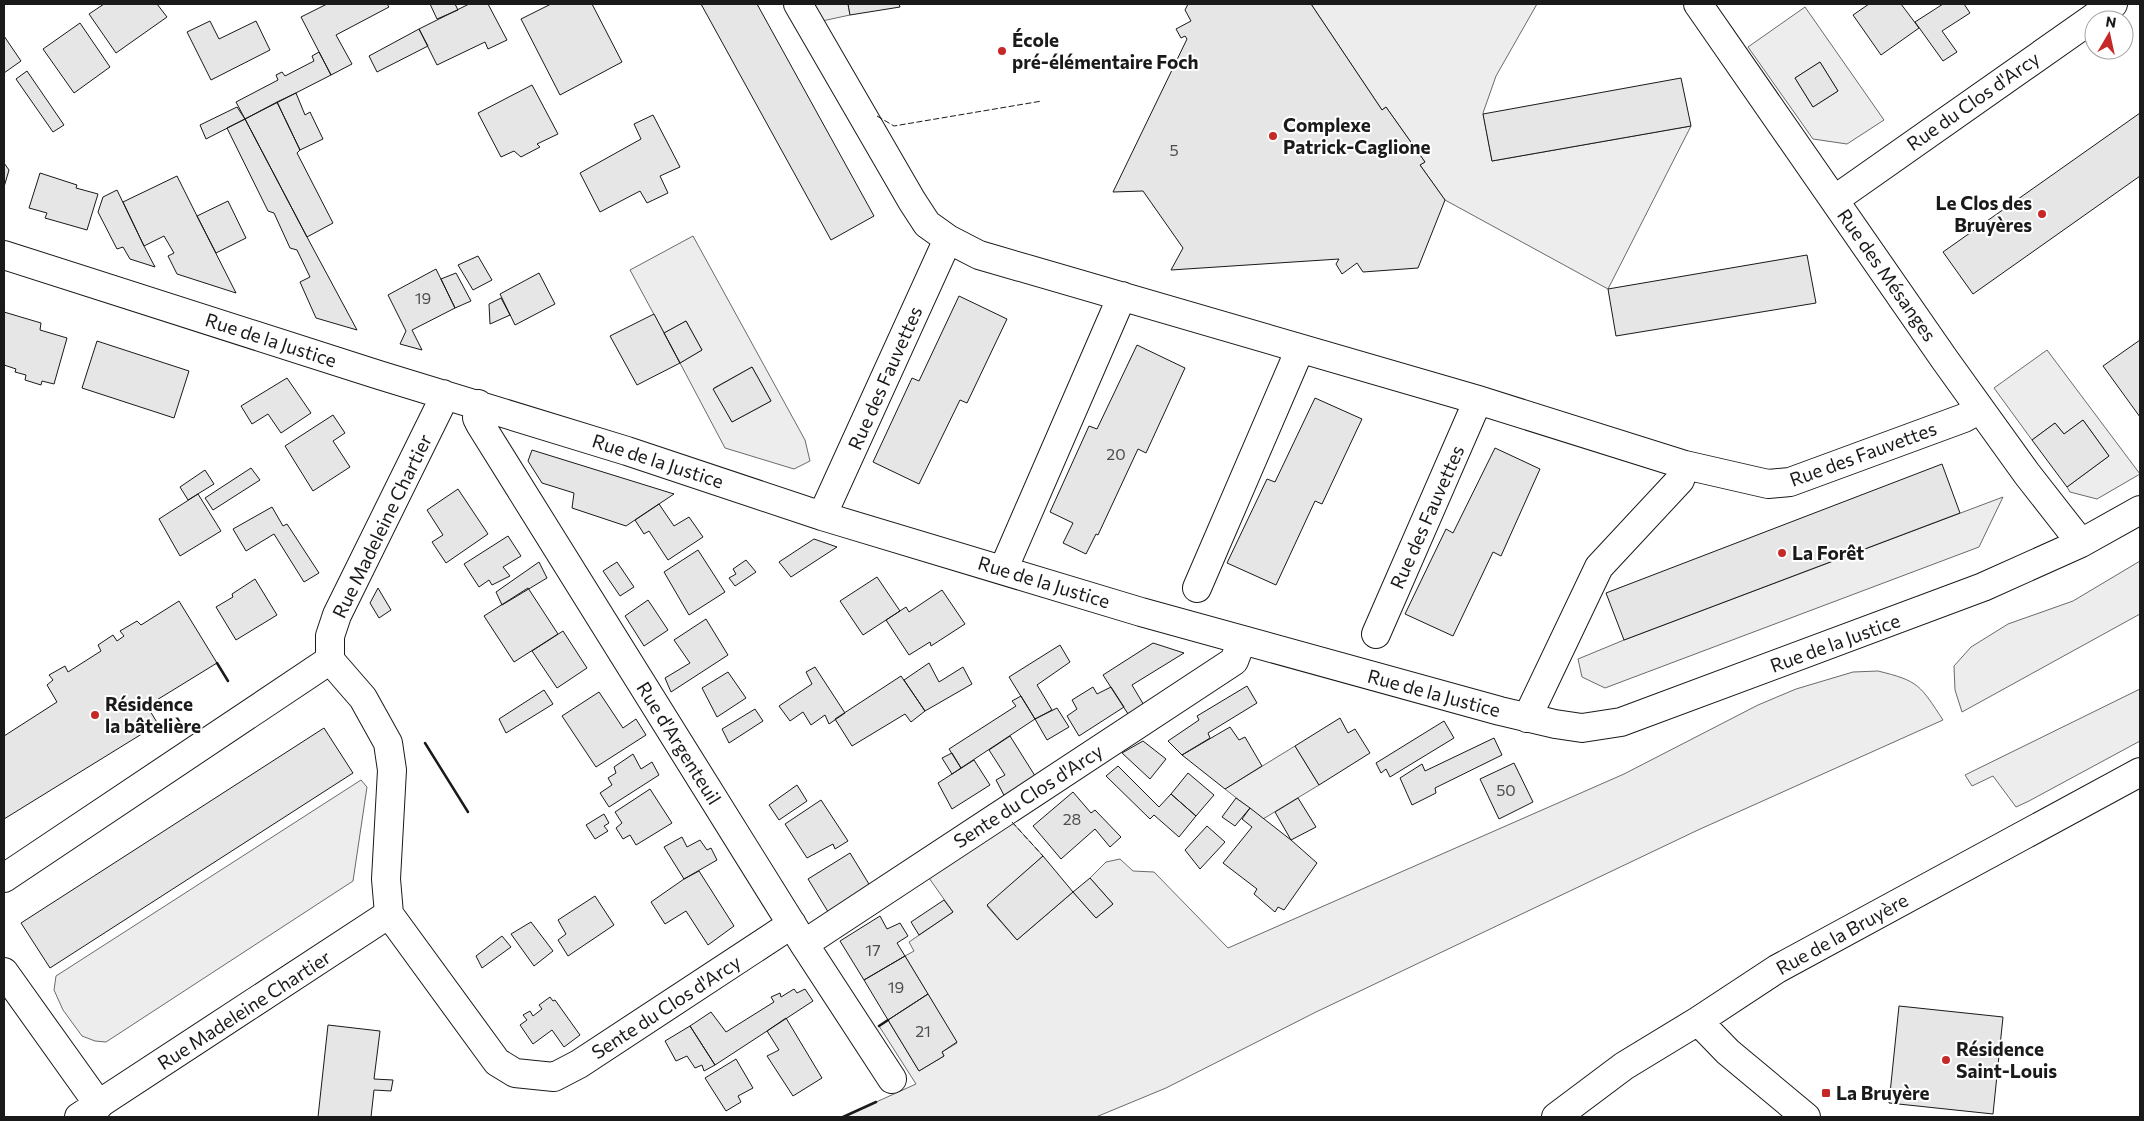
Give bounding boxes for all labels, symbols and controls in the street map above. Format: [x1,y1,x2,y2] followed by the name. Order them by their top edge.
[2084,10,2134,60] north arrow
[2105,12,2118,31] text: N
[1012,28,1199,73] place label: École pré-élémentaire Foch
[996,45,1008,57] marker: École pré-élémentaire Foch
[1902,46,2044,155] street label: Rue du Clos d'Arcy
[1283,113,1431,158] place label: Complexe Patrick-Caglione
[1267,130,1279,142] marker: Complexe Patrick-Caglione
[1169,140,1179,159] house number: 5
[1936,191,2032,236] place label: Le Clos des Bruyères
[1833,204,1942,345] street label: Rue des Mésanges
[2036,208,2048,220] marker: Le Clos des Bruyères
[415,288,431,307] house number: 19
[843,302,927,453] street label: Rue des Fauvettes
[203,307,340,372] street label: Rue de la Justice
[1786,416,1939,491] street label: Rue des Fauvettes
[590,428,727,493] street label: Rue de la Justice
[327,430,436,622] street label: Rue Madeleine Chartier
[1385,441,1469,592] street label: Rue des Fauvettes
[1106,444,1126,463] house number: 20
[1792,541,1864,564] place label: La Forêt
[1776,547,1788,559] marker: La Forêt
[975,551,1113,613] street label: Rue de la Justice
[1767,608,1903,677] street label: Rue de la Justice
[1365,664,1503,721] street label: Rue de la Justice
[632,677,726,808] street label: Rue d'Argenteuil
[105,692,201,737] place label: Résidence la bâtelière
[89,709,101,721] marker: Résidence la bâtelière
[949,739,1107,852] street label: Sente du Clos d'Arcy
[1496,780,1516,799] house number: 50
[1063,809,1081,828] house number: 28
[1772,888,1912,979] street label: Rue de la Bruyère
[865,940,881,959] house number: 17
[153,945,335,1074] street label: Rue Madeleine Chartier
[587,950,745,1063] street label: Sente du Clos d'Arcy
[888,977,904,996] house number: 19
[915,1021,931,1040] house number: 21
[1956,1037,2057,1082] place label: Résidence Saint-Louis
[1940,1054,1952,1066] marker: Résidence Saint-Louis
[1836,1081,1930,1104] place label: La Bruyère
[1820,1087,1832,1099] marker: La Bruyère

